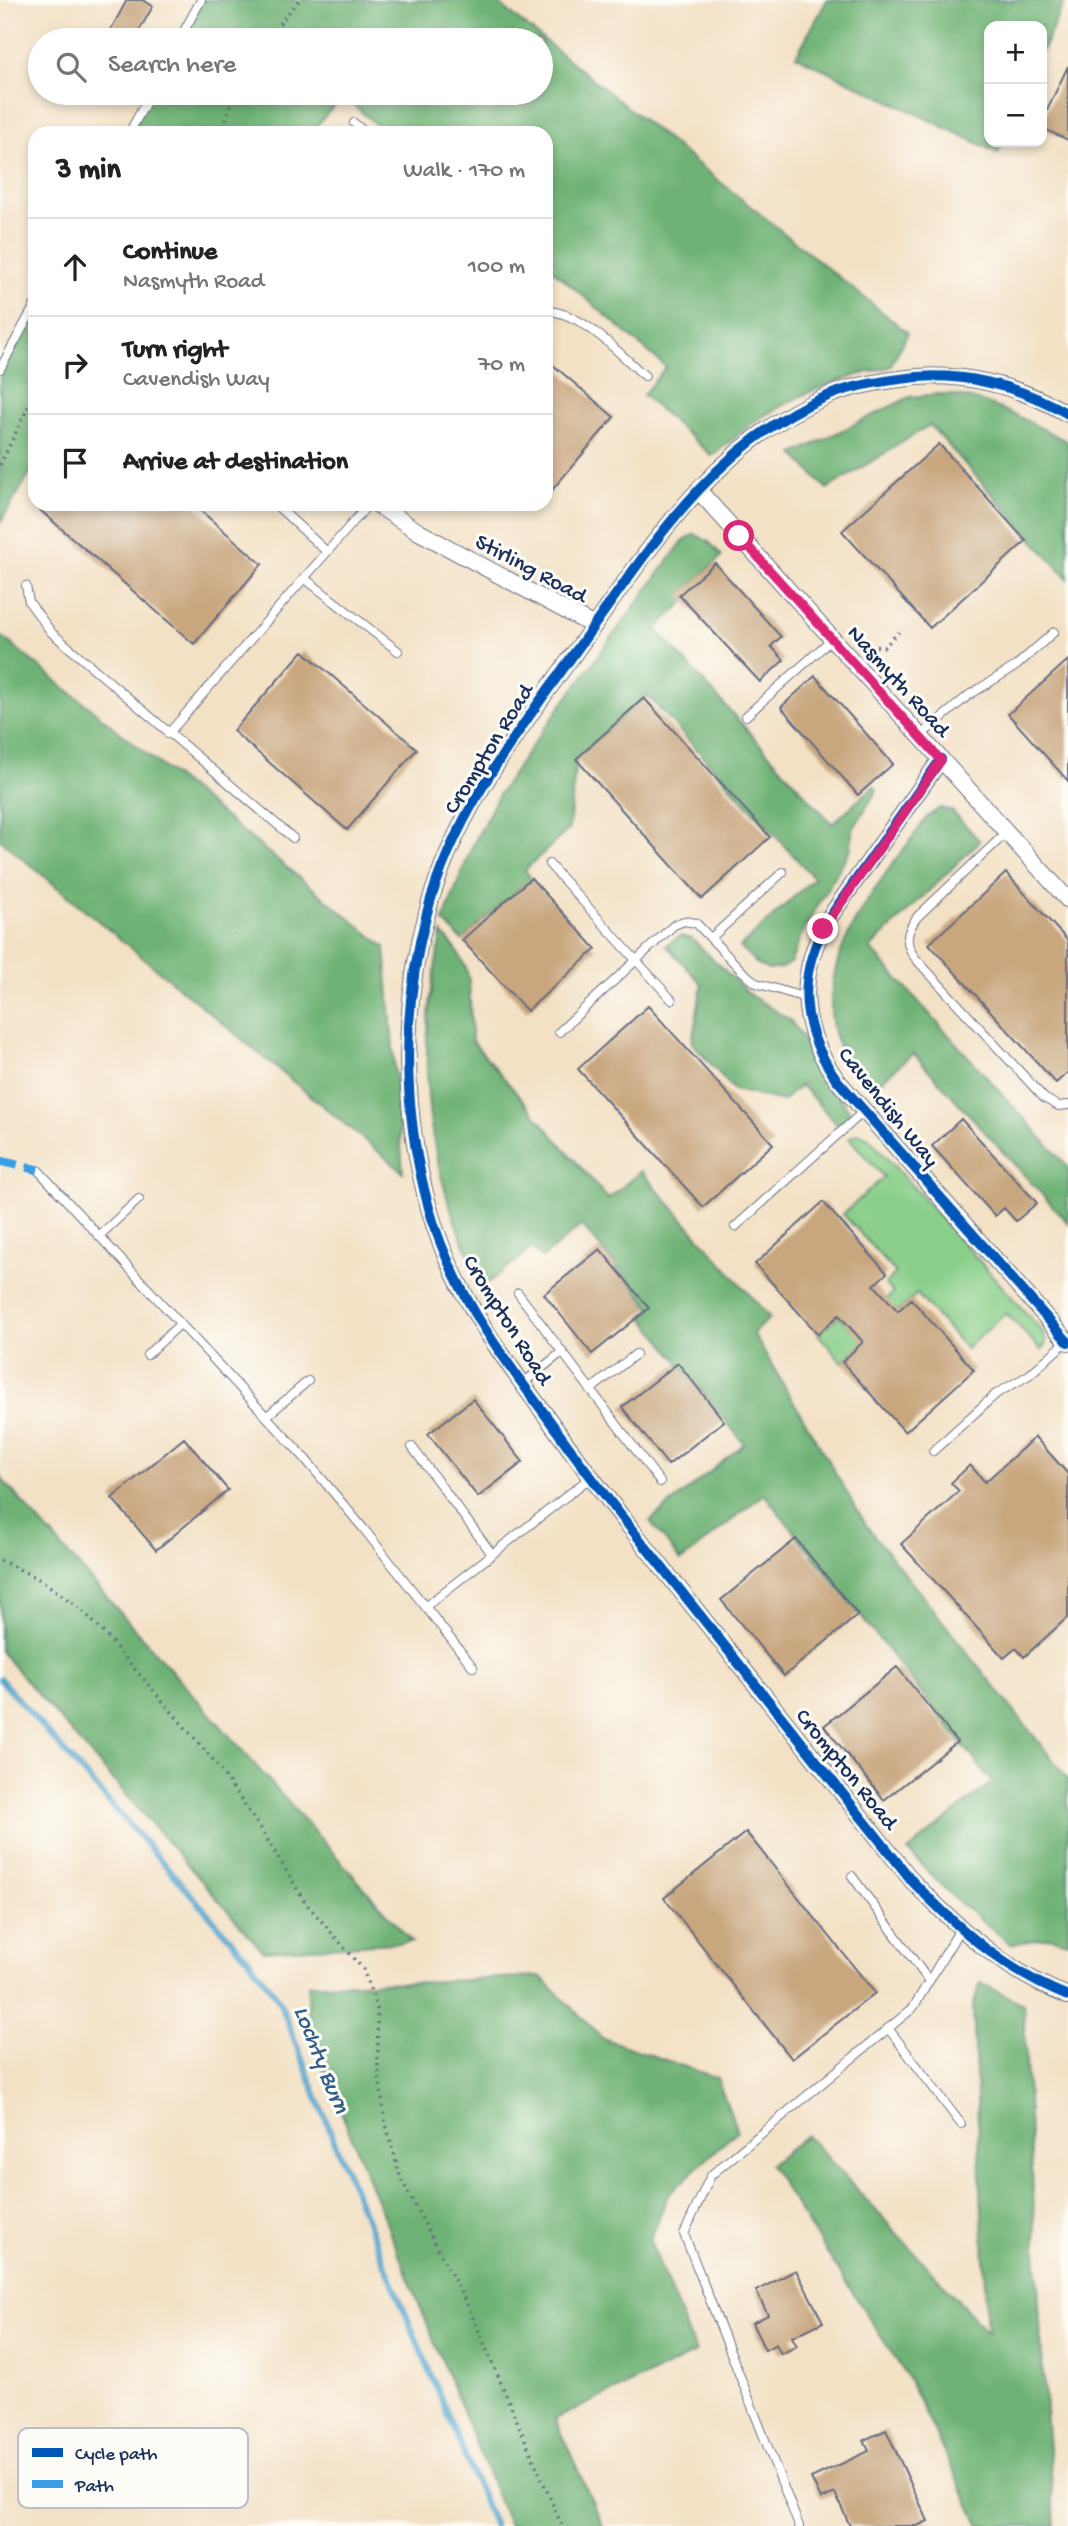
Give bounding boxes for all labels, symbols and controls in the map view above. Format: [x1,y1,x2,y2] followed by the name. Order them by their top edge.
[984,21,1047,147] map controls
[984,21,1047,84] button: +
[28,28,553,105] search box
[52,48,90,86] icon: search
[108,51,236,82] text: Search here
[984,84,1047,147] button: −
[56,154,121,189] text: 3 min
[403,158,525,185] text: Walk · 170 m
[123,238,217,269] text: Continue
[56,248,94,286] icon: ahead
[468,254,525,281] text: 100 m
[123,269,264,296] text: Nasmyth Road
[123,336,227,367] text: Turn right
[56,346,94,384] icon: right
[478,352,525,379] text: 70 m
[123,367,270,394] text: Cavendish Way
[56,444,94,482] icon: arrive
[123,448,348,479] text: Arrive at destination
[723,520,754,551] route start
[470,529,592,612] street label: Stirling Road
[840,621,956,745] street label: Nasmyth Road
[439,679,541,820] street label: Crompton Road
[807,913,838,944] route end
[831,1043,944,1174] street label: Cavendish Way
[455,1251,558,1392] street label: Crompton Road
[788,1704,903,1837] street label: Crompton Road
[285,2002,355,2119] water label: Lochty Burn
[18,2428,248,2508] legend
[75,2444,157,2467] text: Cycle path
[74,2476,114,2499] text: Path

